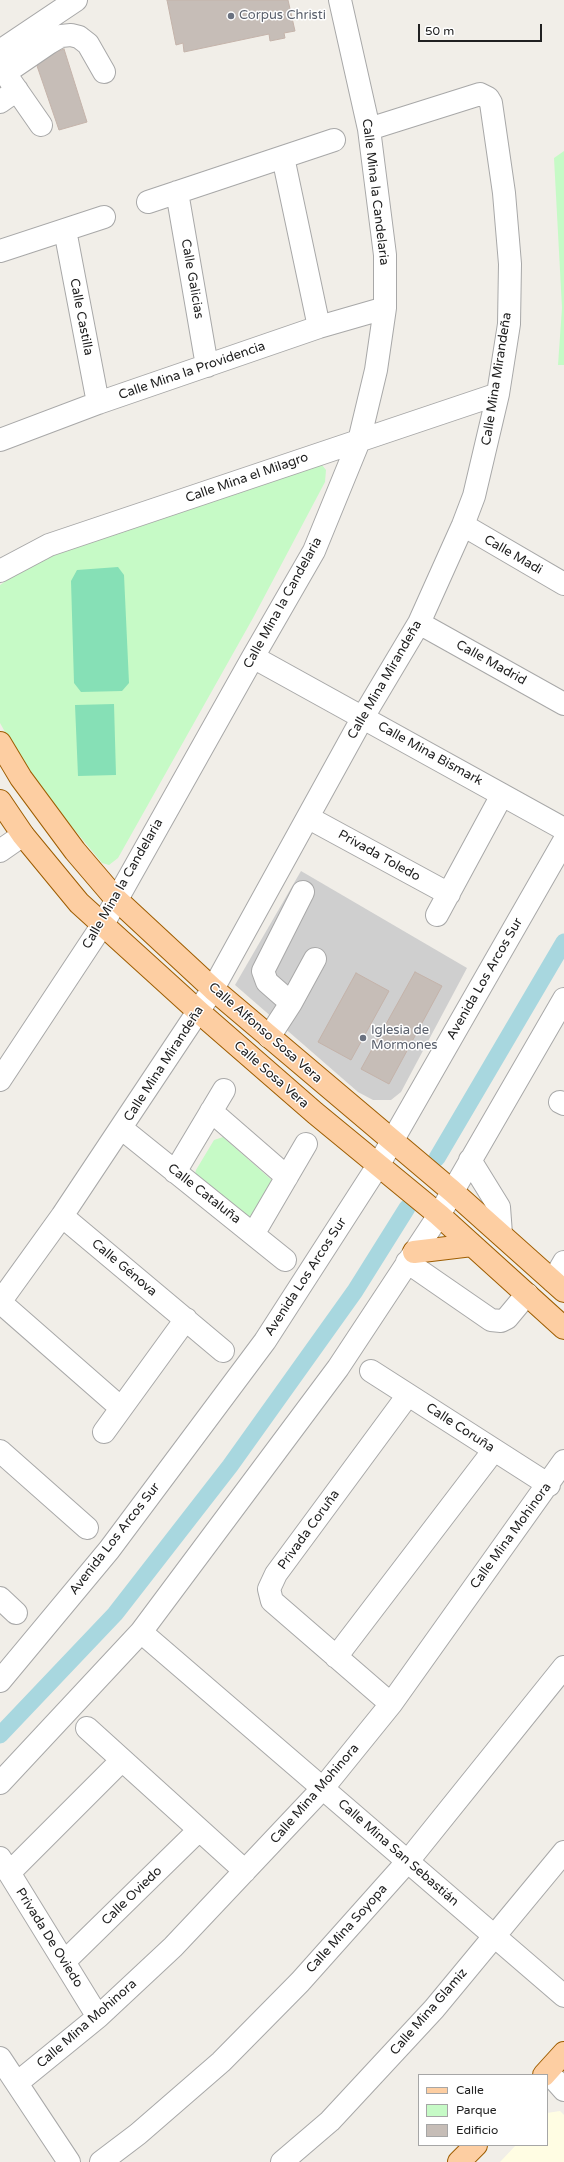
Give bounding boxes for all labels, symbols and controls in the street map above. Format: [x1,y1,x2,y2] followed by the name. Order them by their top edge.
[239,8,326,24] place label: Corpus Christi
[226,11,236,21] marker: Corpus Christi
[420,16,544,42] scale bar
[425,24,454,38] text: 50 m
[358,118,392,266] street label: Calle Mina la Candelaria
[177,238,207,320] street label: Calle Galicias
[66,277,96,357] street label: Calle Castilla
[479,311,515,447] street label: Calle Mina Mirandeña
[117,339,267,403] street label: Calle Mina la Providencia
[184,450,310,506] street label: Calle Mina el Milagro
[481,532,545,578] street label: Calle Madi
[240,535,326,671] street label: Calle Mina la Candelaria
[345,618,425,742] street label: Calle Mina Mirandeña
[453,637,529,689] street label: Calle Madrid
[375,719,485,789] street label: Calle Mina Bismark
[79,816,167,952] street label: Calle Mina la Candelaria
[335,827,423,885] street label: Privada Toledo
[444,915,526,1043] street label: Avenida Los Arcos Sur
[205,980,325,1086] street label: Calle Alfonso Sosa Vera
[121,1003,207,1125] street label: Calle Mina Mirandeña
[371,1023,438,1054] place label: Iglesia de Mormones
[358,1033,368,1043] marker: Iglesia de Mormones
[230,1038,312,1112] street label: Calle Sosa Vera
[164,1161,244,1227] street label: Calle Cataluña
[262,1215,350,1339] street label: Avenida Los Arcos Sur
[88,1236,160,1300] street label: Calle Génova
[423,1400,497,1456] street label: Calle Coruña
[66,1480,164,1598] street label: Avenida Los Arcos Sur
[467,1480,555,1592] street label: Calle Mina Mohinora
[275,1487,343,1573] street label: Privada Coruña
[267,1741,363,1847] street label: Calle Mina Mohinora
[334,1796,462,1910] street label: Calle Mina San Sebastián
[99,1863,165,1929] street label: Calle Oviedo
[303,1881,391,1977] street label: Calle Mina Soyopa
[12,1885,86,1991] street label: Privada De Oviedo
[387,1965,471,2059] street label: Calle Mina Glamiz
[34,1976,140,2072] street label: Calle Mina Mohinora
[418,2074,548,2146] legend
[456,2083,484,2097] text: Calle
[456,2103,497,2117] text: Parque
[456,2123,498,2137] text: Edificio

